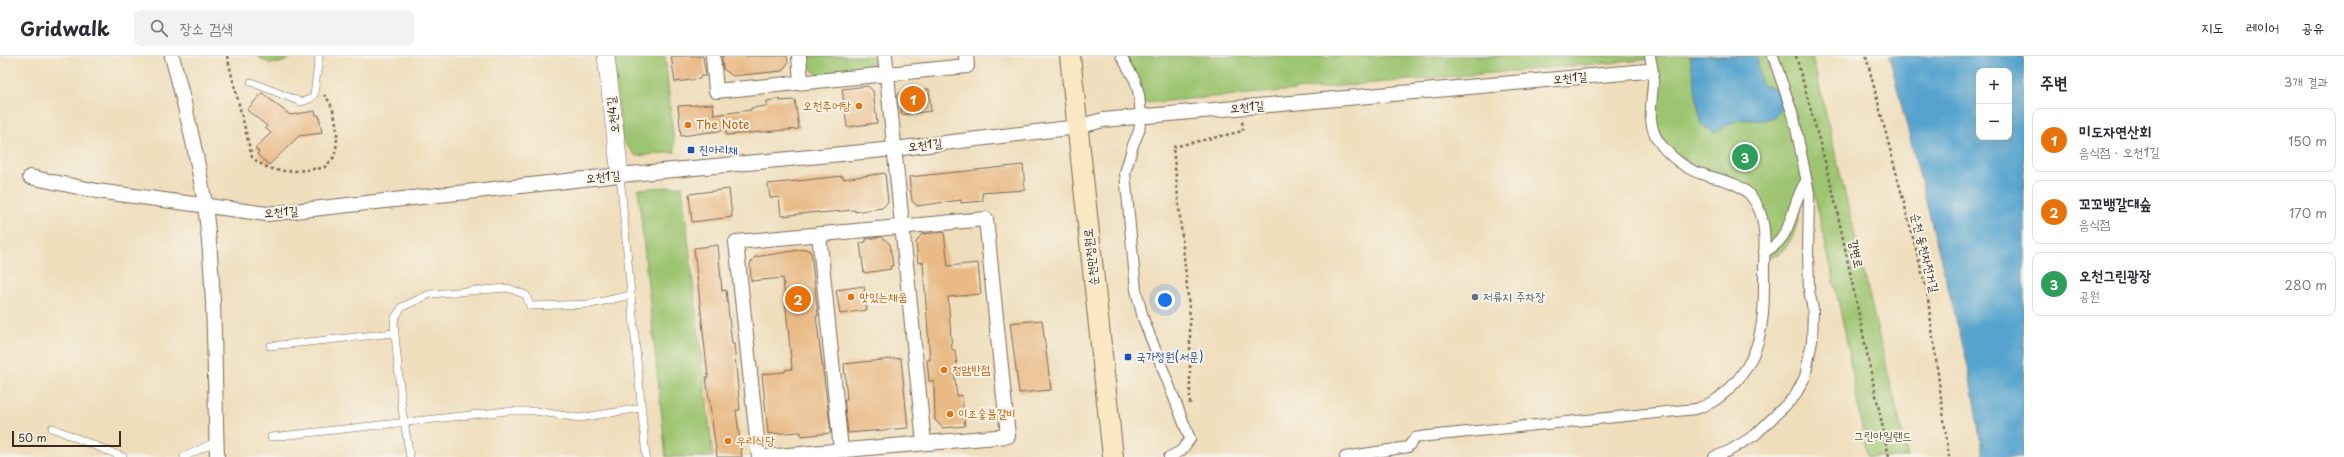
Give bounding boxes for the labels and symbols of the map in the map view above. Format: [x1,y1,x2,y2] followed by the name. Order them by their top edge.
[1552,67,1588,87] street label: 오천1길
[900,84,926,114] pin: 1
[601,95,623,135] street label: 오천4길
[803,96,851,114] place label: 오천추어탕
[1229,96,1265,116] street label: 오천1길
[854,101,864,111] marker: 오천추어탕
[696,115,749,133] place label: The Note
[683,120,693,130] marker: The Note
[907,133,943,155] street label: 오천1길
[699,140,738,158] place label: 진아리채
[1732,142,1758,172] pin: 3
[686,145,696,155] marker: 진아리채
[585,165,621,187] street label: 오천1길
[263,201,299,221] street label: 오천1길
[1907,211,1945,295] street label: 순천 동천자전거길
[1078,227,1102,287] street label: 순천만정원로
[1845,238,1869,270] street label: 강변로
[785,284,811,314] pin: 2
[859,287,907,305] place label: 맛있는채움
[1483,287,1545,305] place label: 저류지 주차장
[1155,290,1175,310] your location
[846,292,856,302] marker: 맛있는채움
[1470,292,1480,302] marker: 저류지 주차장
[1136,347,1203,365] place label: 국가정원(서문)
[1123,352,1133,362] marker: 국가정원(서문)
[952,360,991,378] place label: 청암반점
[939,365,949,375] marker: 청암반점
[958,404,1016,422] place label: 이조숯불갈비
[945,409,955,419] marker: 이조숯불갈비
[1854,426,1912,444] park label: 그린아일랜드
[12,429,121,448] scale bar
[736,431,775,449] place label: 우리식당
[723,436,733,446] marker: 우리식당

